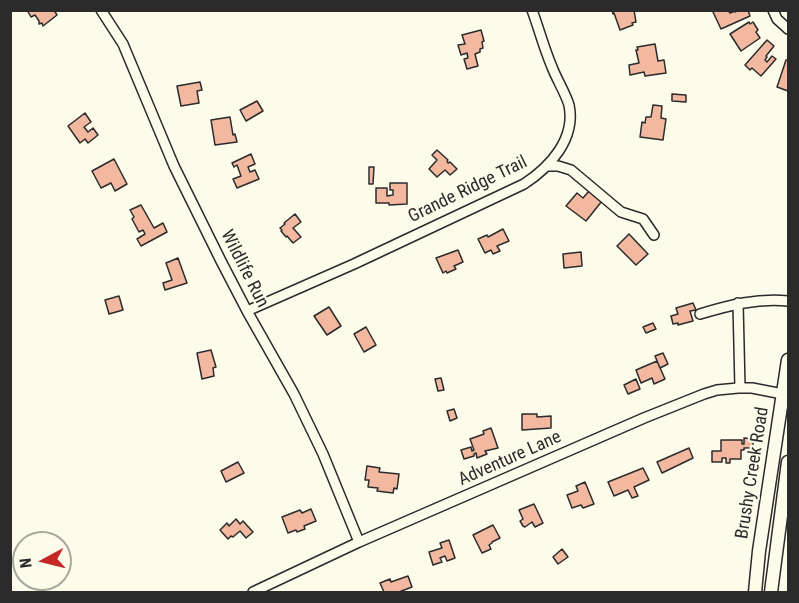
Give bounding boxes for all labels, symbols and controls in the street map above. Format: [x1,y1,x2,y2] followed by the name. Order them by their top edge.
[405,152,531,228] street label: Grande Ridge Trail
[215,227,273,311] street label: Wildlife Run
[732,405,774,541] street label: Brushy Creek Road
[455,427,565,491] street label: Adventure Lane
[12,531,72,591] north arrow
[16,557,36,569] text: N

